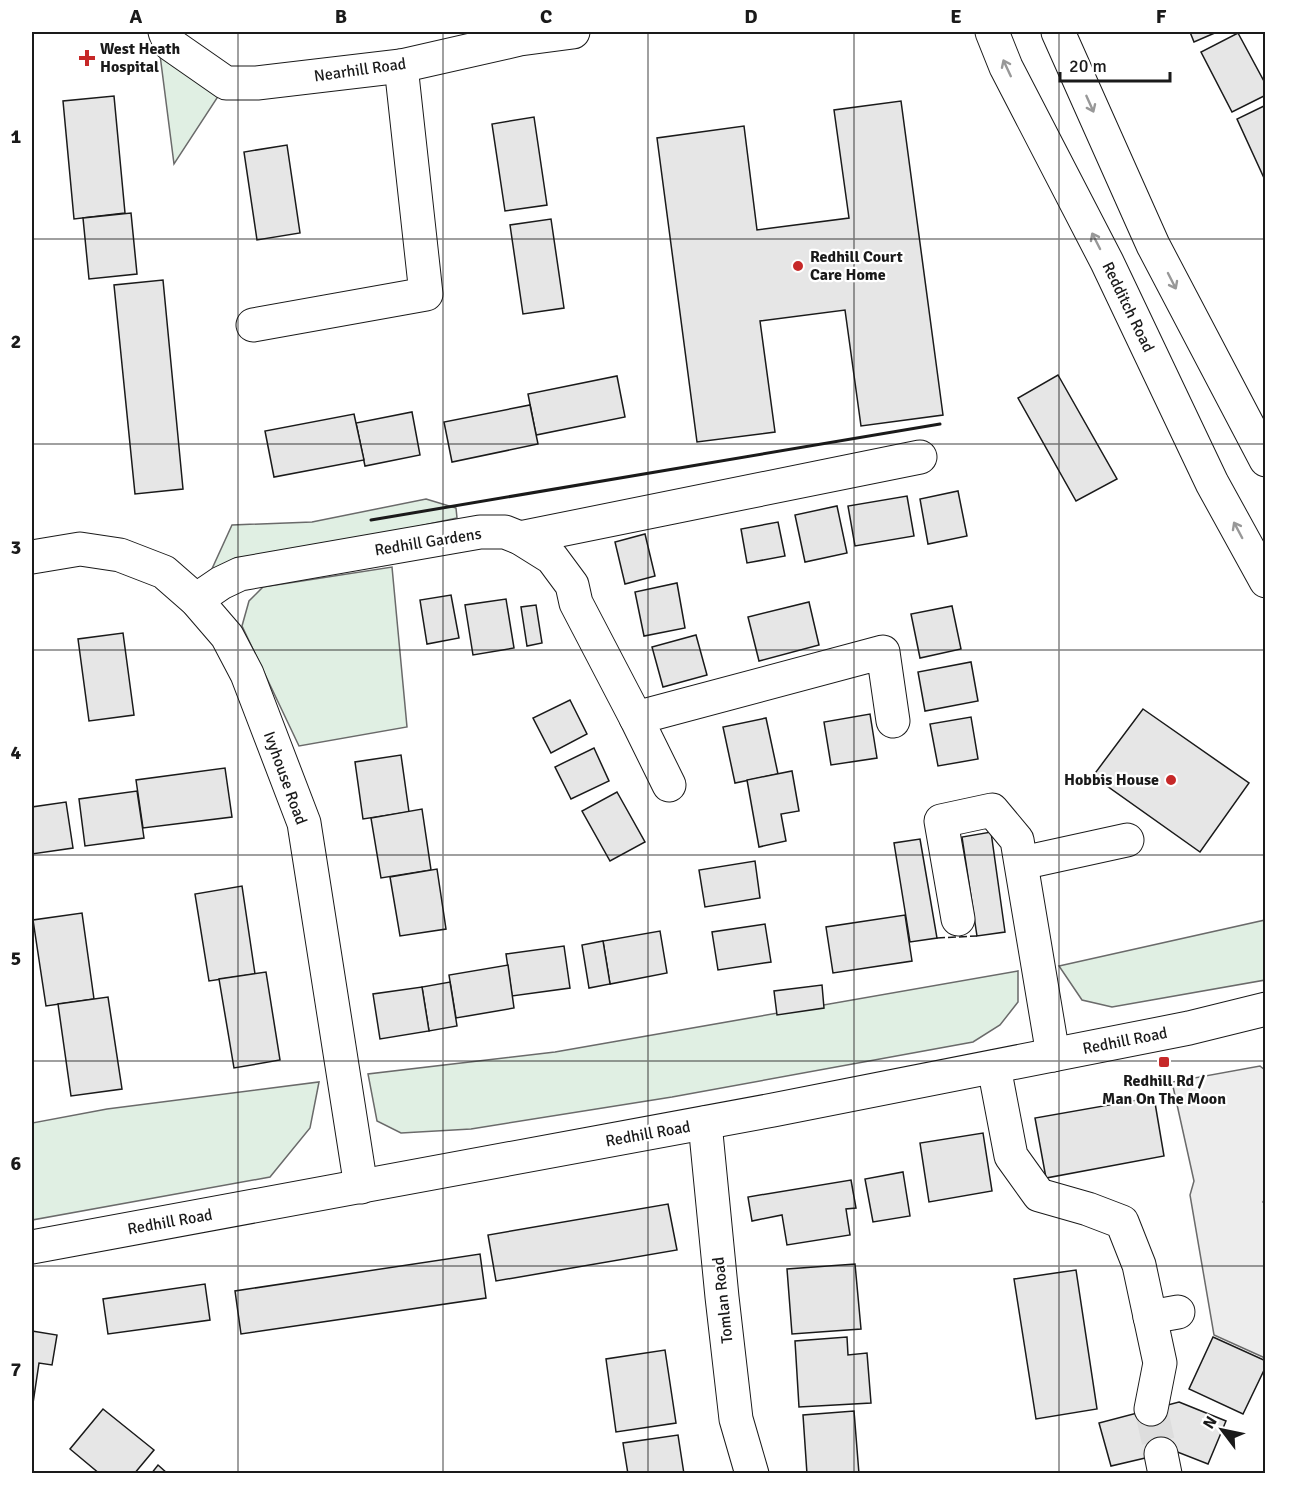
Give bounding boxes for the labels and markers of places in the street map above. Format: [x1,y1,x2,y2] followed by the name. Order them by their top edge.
[100,39,180,77] place label: West Heath Hospital
[78,49,96,67] marker: West Heath Hospital
[810,247,903,285] place label: Redhill Court Care Home
[791,259,805,273] marker: Redhill Court Care Home
[1064,770,1159,790] place label: Hobbis House
[1164,773,1178,787] marker: Hobbis House
[1157,1055,1171,1069] marker: Redhill Rd / Man On The Moon
[1102,1071,1226,1109] place label: Redhill Rd / Man On The Moon

